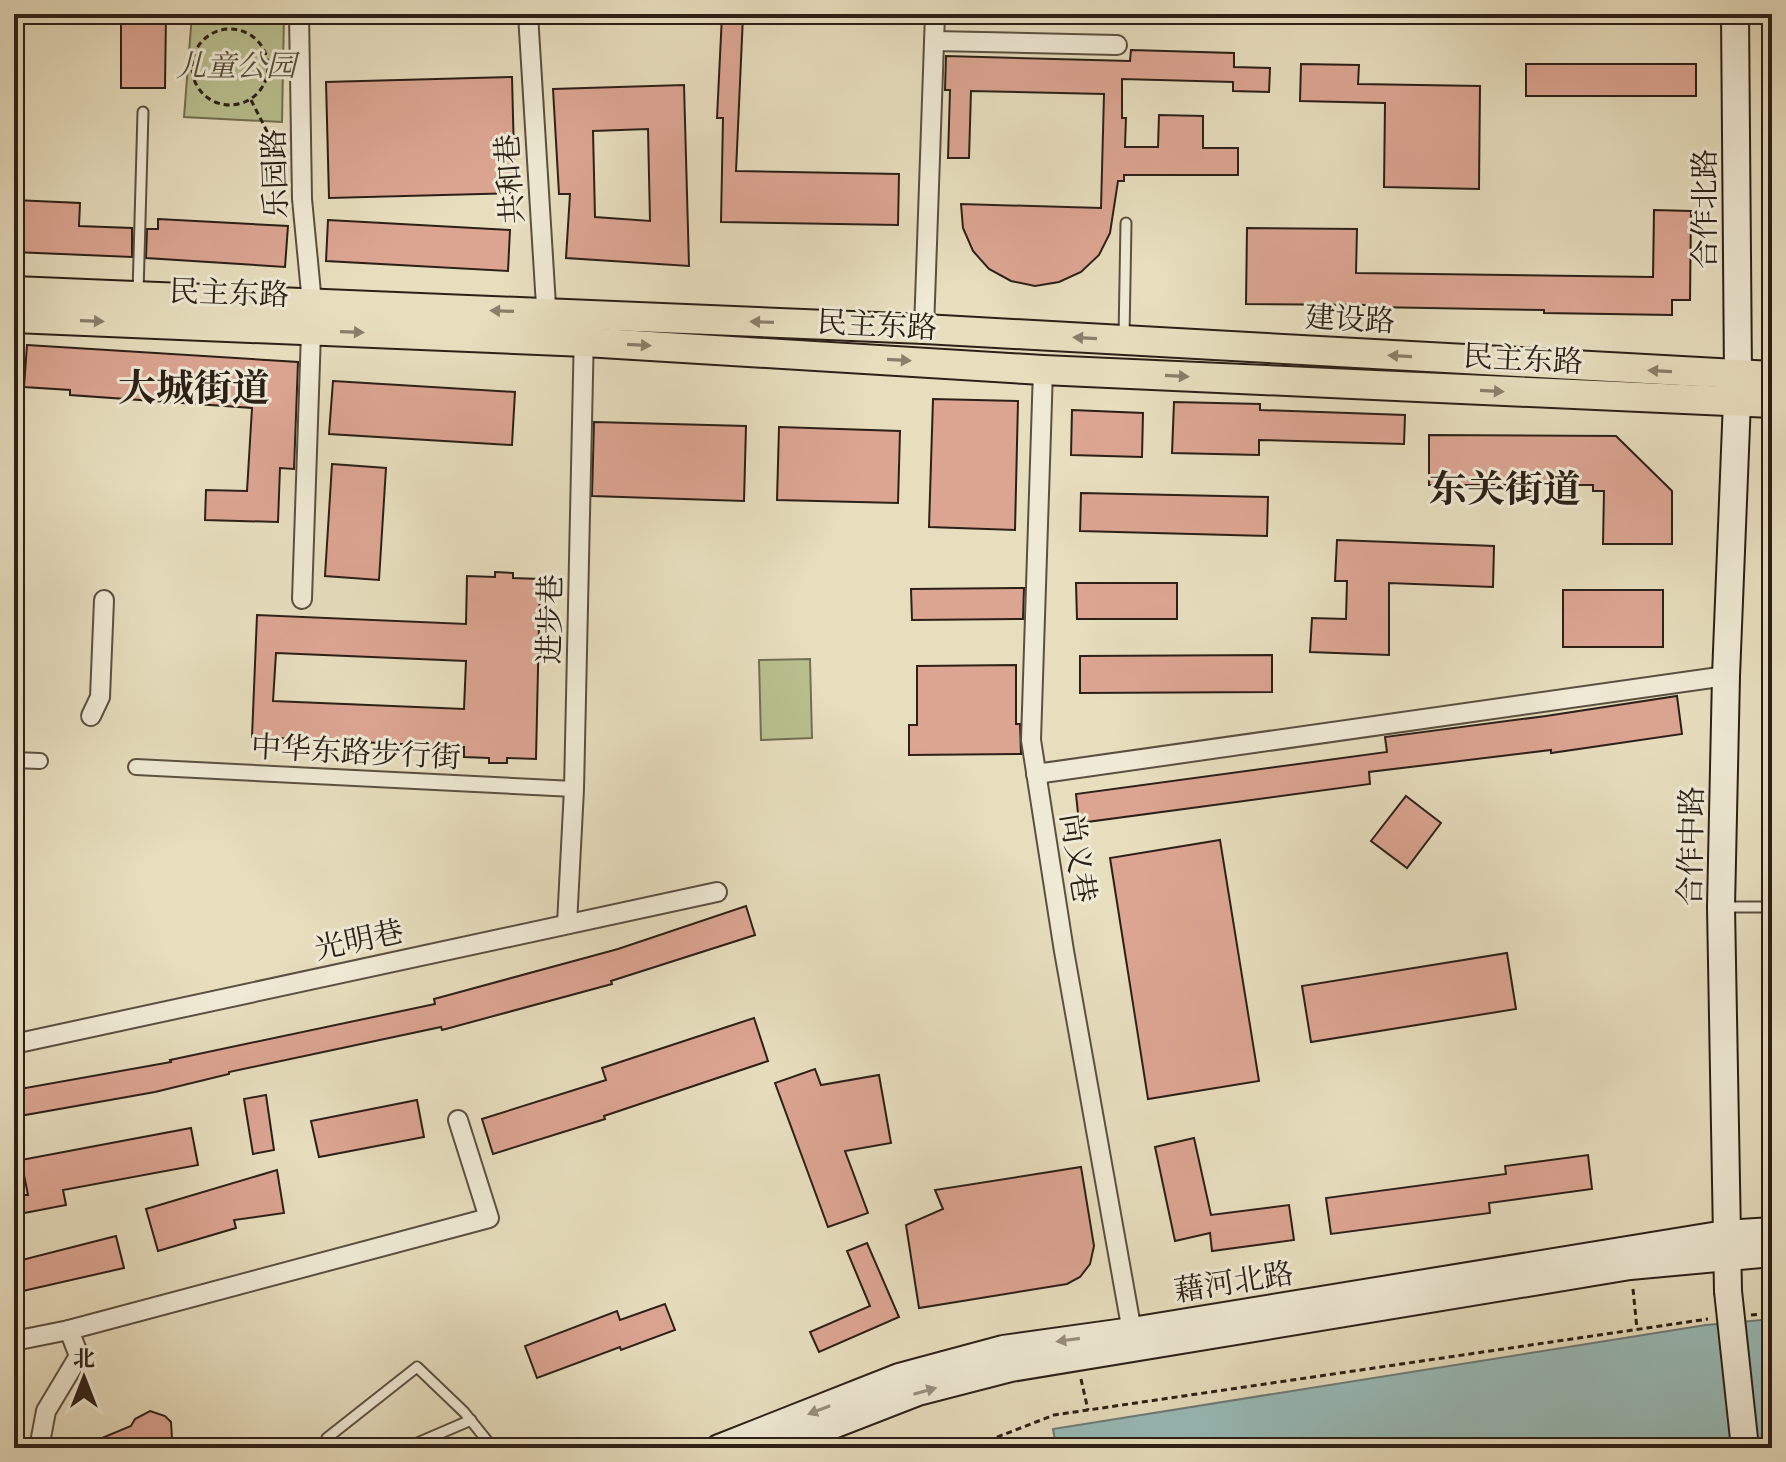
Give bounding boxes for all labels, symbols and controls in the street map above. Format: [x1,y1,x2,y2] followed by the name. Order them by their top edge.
[176,47,300,89] park label: 儿童公园
[254,128,300,220] street label: 乐园路
[488,133,536,225] street label: 共和巷
[1686,149,1728,269] street label: 合作北路
[168,272,290,318] street label: 民主东路
[1304,298,1396,344] street label: 建设路
[816,303,938,351] street label: 民主东路
[489,305,514,318] one-way arrow
[80,315,105,328] one-way arrow
[749,316,774,329] one-way arrow
[340,326,365,339] one-way arrow
[1072,332,1097,345] one-way arrow
[1462,337,1584,385] street label: 民主东路
[627,339,652,352] one-way arrow
[1387,350,1412,363] one-way arrow
[887,354,912,367] one-way arrow
[1647,364,1672,377] one-way arrow
[118,365,270,418] district label: 大城街道
[1165,370,1190,383] one-way arrow
[1480,385,1505,398] one-way arrow
[1429,466,1581,519] district label: 东关街道
[530,574,574,664] street label: 进步巷
[250,728,462,780] street label: 中华东路步行街
[1671,786,1715,906] street label: 合作中路
[1048,811,1104,906] street label: 尚义巷
[311,912,408,972] street label: 光明巷
[1172,1254,1297,1314] street label: 藉河北路
[1055,1334,1080,1347] one-way arrow
[44,1338,124,1418] north arrow
[73,1345,95,1376] text: 北
[913,1384,938,1396] one-way arrow
[807,1404,831,1417] one-way arrow

